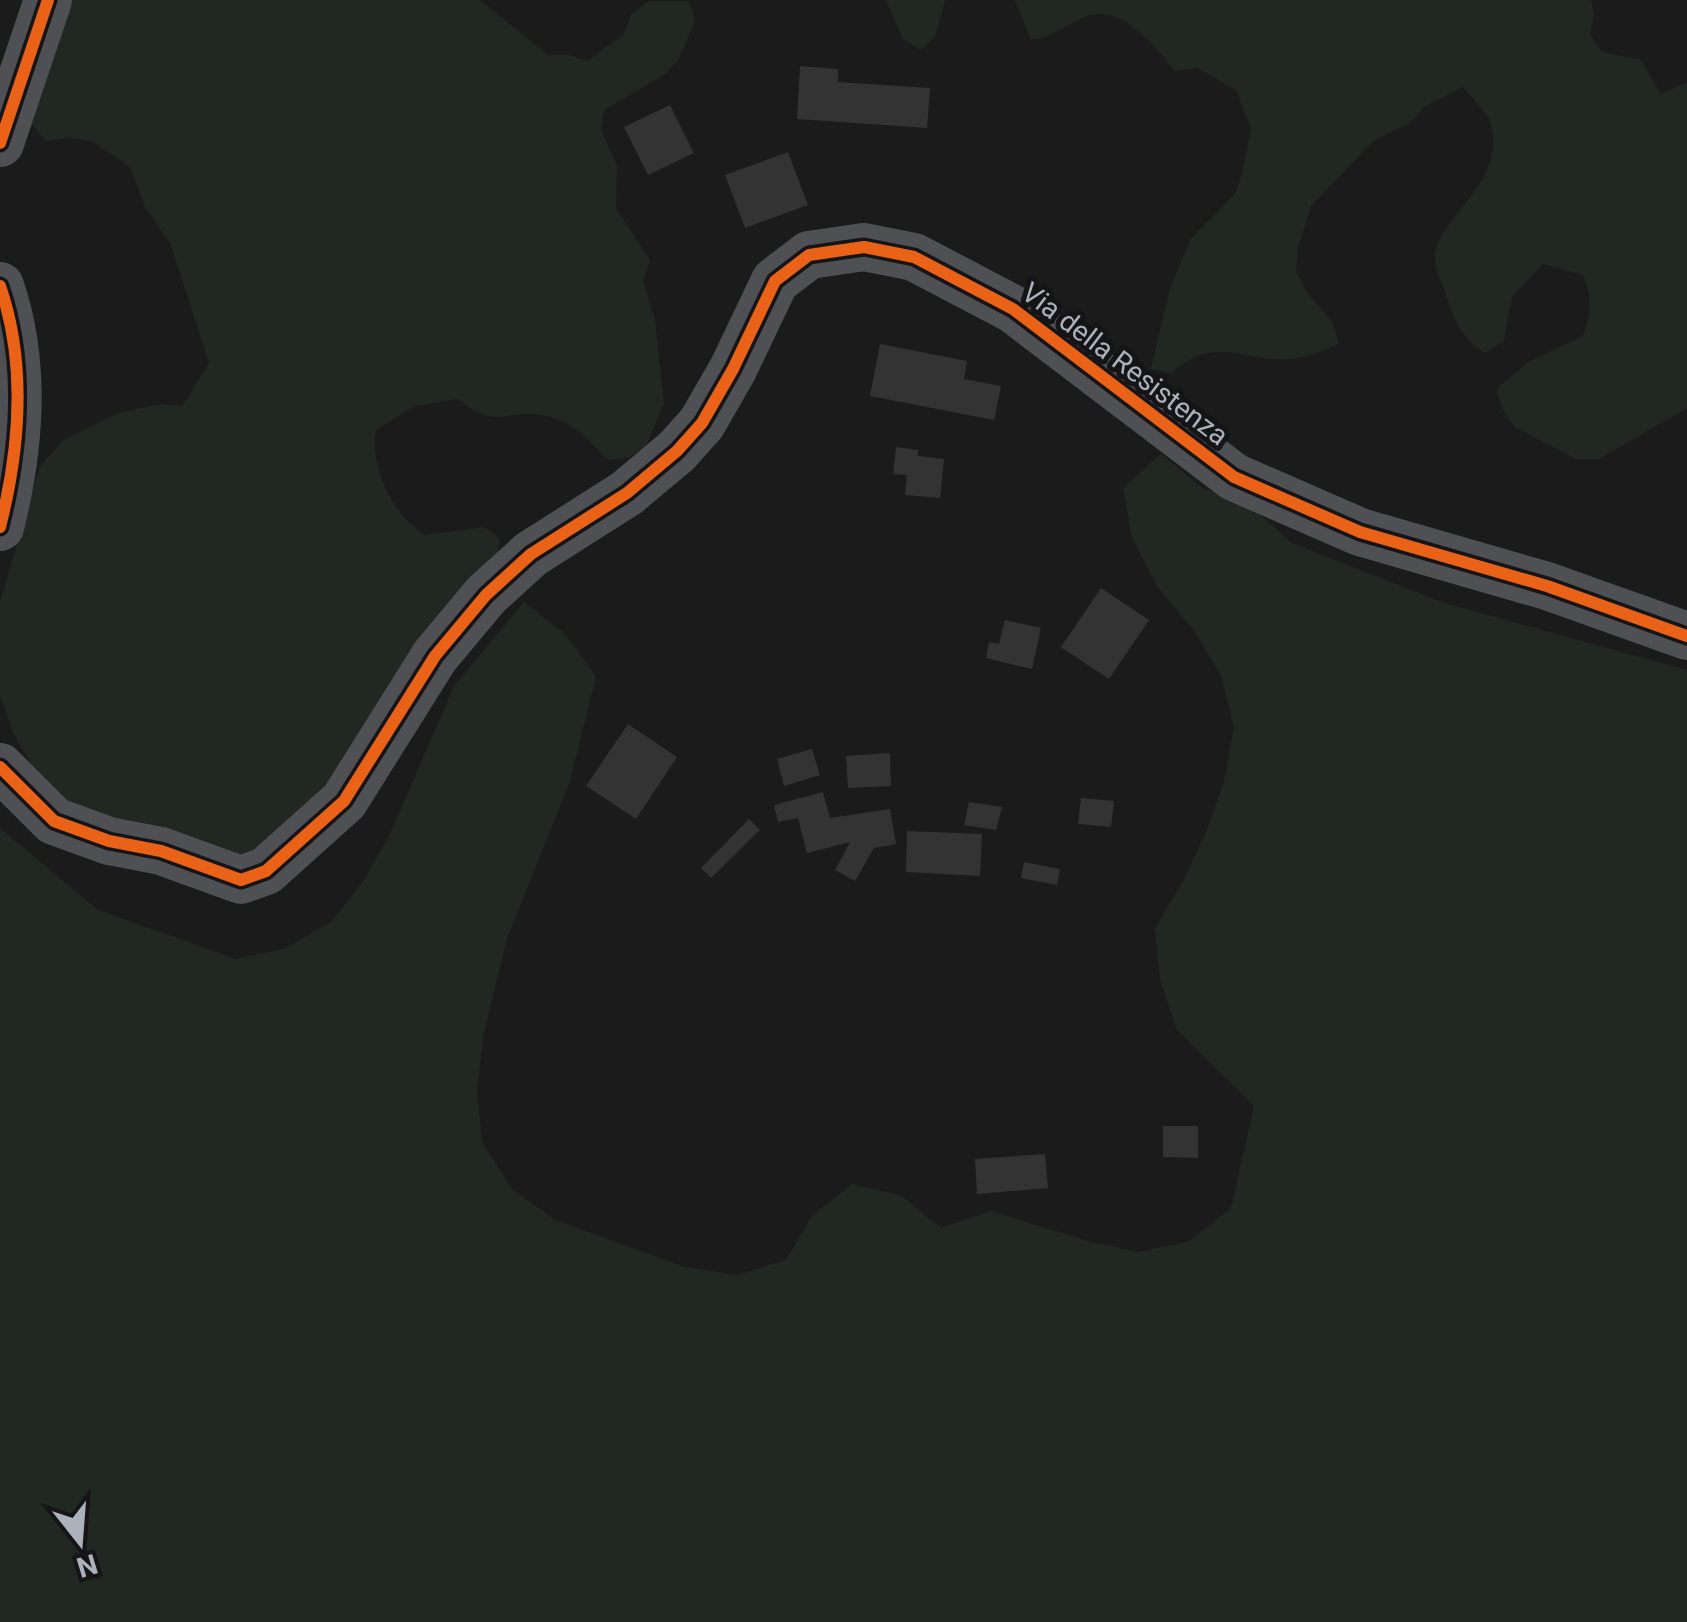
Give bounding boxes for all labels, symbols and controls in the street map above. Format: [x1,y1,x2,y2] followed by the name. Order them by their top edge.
[1015,276,1235,452] street label: Via della Resistenza
[30,1492,130,1592] north arrow
[73,1547,101,1584] text: N

